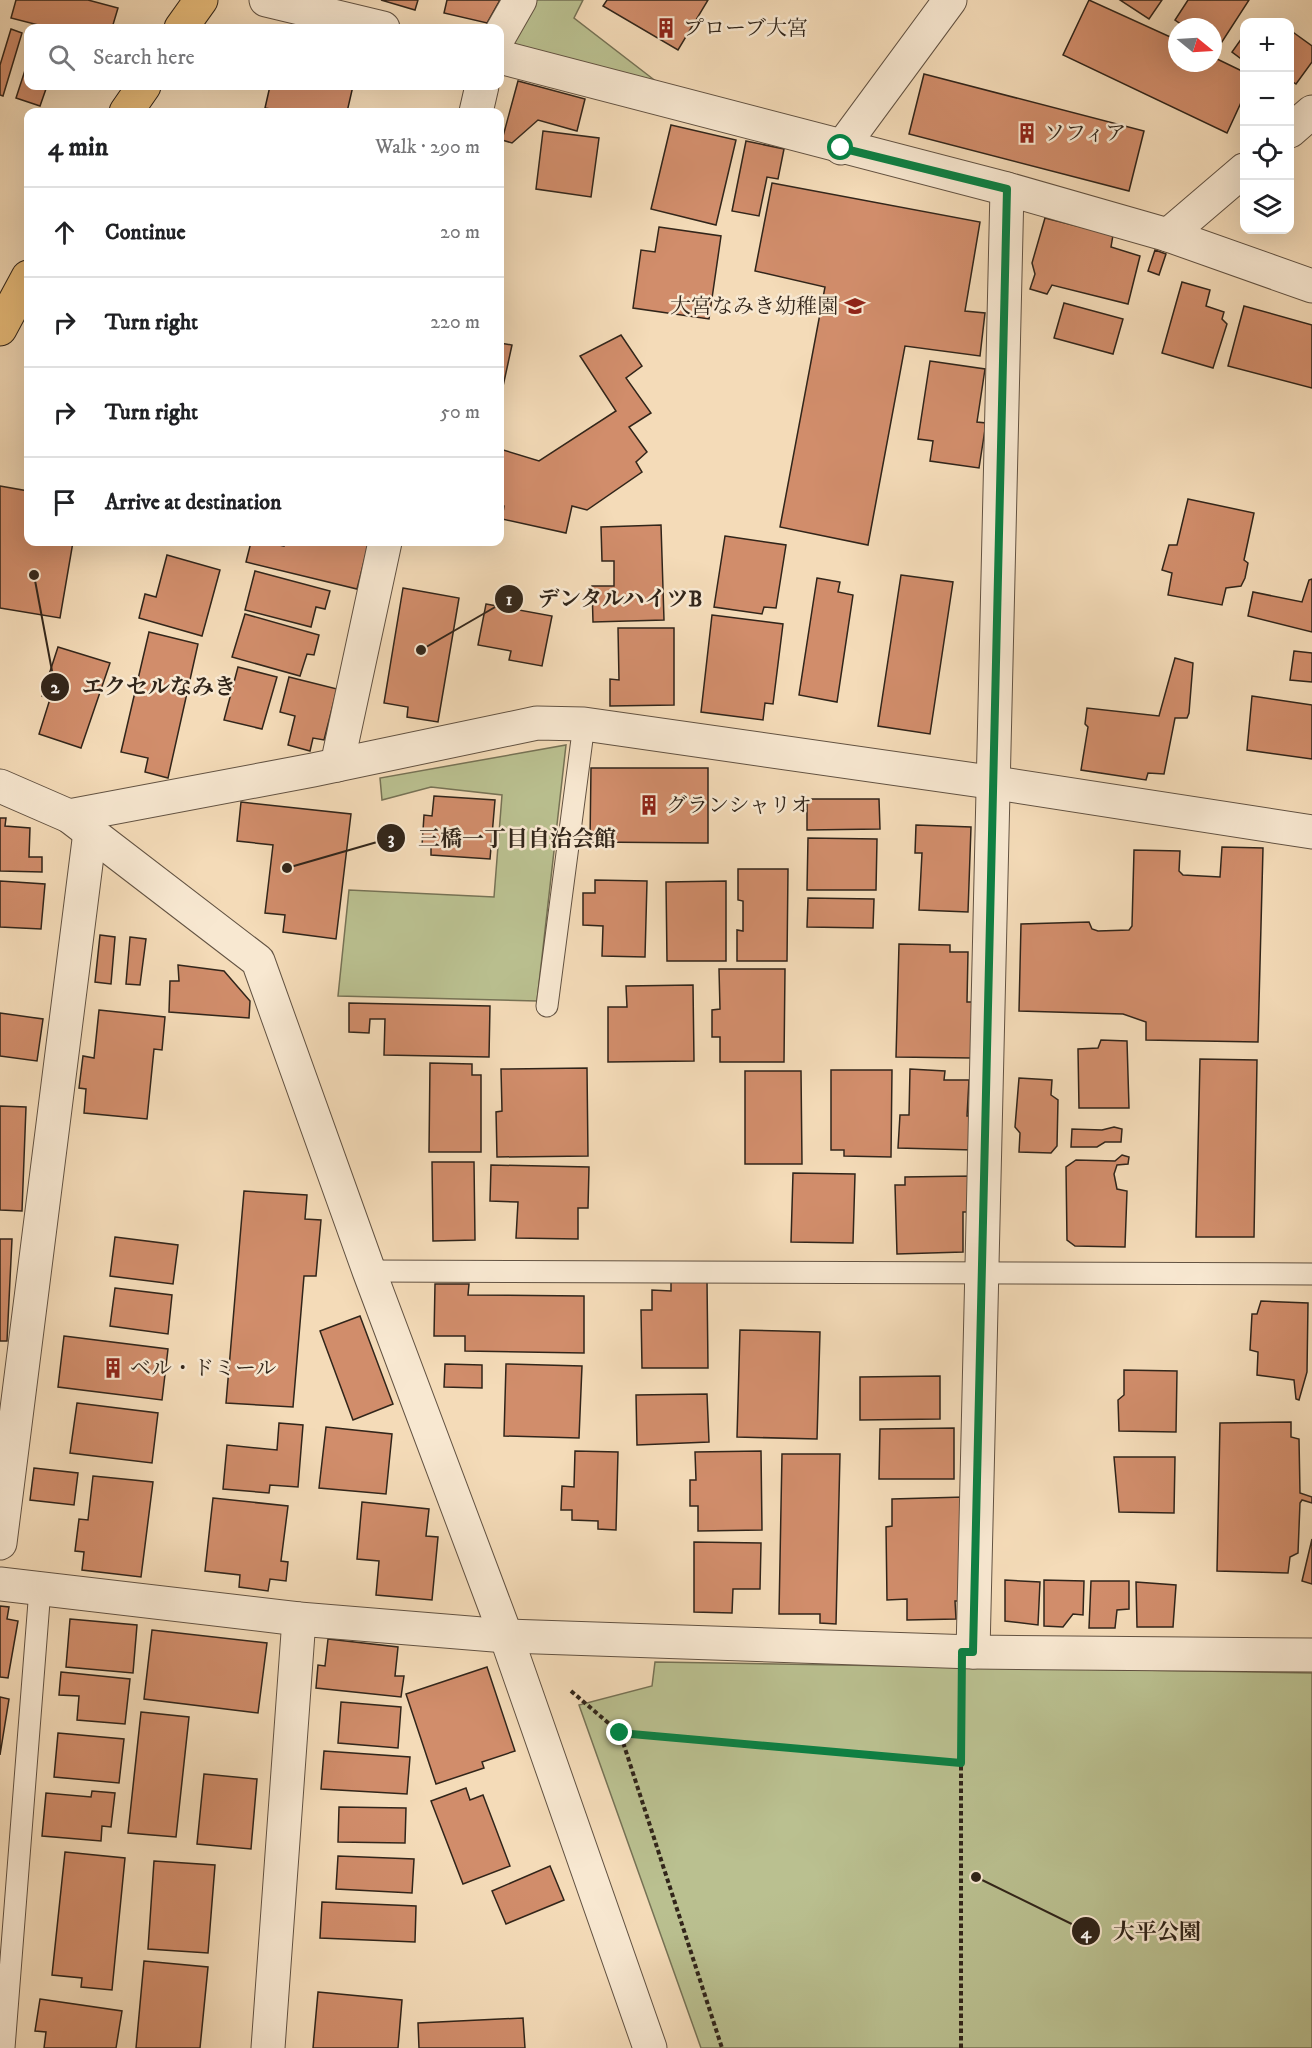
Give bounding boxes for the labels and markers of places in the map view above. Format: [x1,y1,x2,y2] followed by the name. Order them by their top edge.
[654,16,678,40] building icon: プローブ大宮
[683,16,808,42] place label: プローブ大宮
[1015,121,1039,145] building icon: ソフィア
[1044,121,1126,147] place label: ソフィア
[670,294,838,320] place label: 大宮なみき幼稚園
[843,294,867,318] school or university icon: 大宮なみき幼稚園
[494,579,716,619] callout: デンタルハイツB
[40,667,248,707] callout: エクセルなみき
[637,793,661,817] building icon: グランシャリオ
[666,793,812,819] place label: グランシャリオ
[376,818,628,858] callout: 三橋一丁目自治会館
[101,1356,125,1380] building icon: ベル・ドミール
[130,1356,277,1382] place label: ベル・ドミール
[1071,1911,1213,1951] callout: 大平公園

